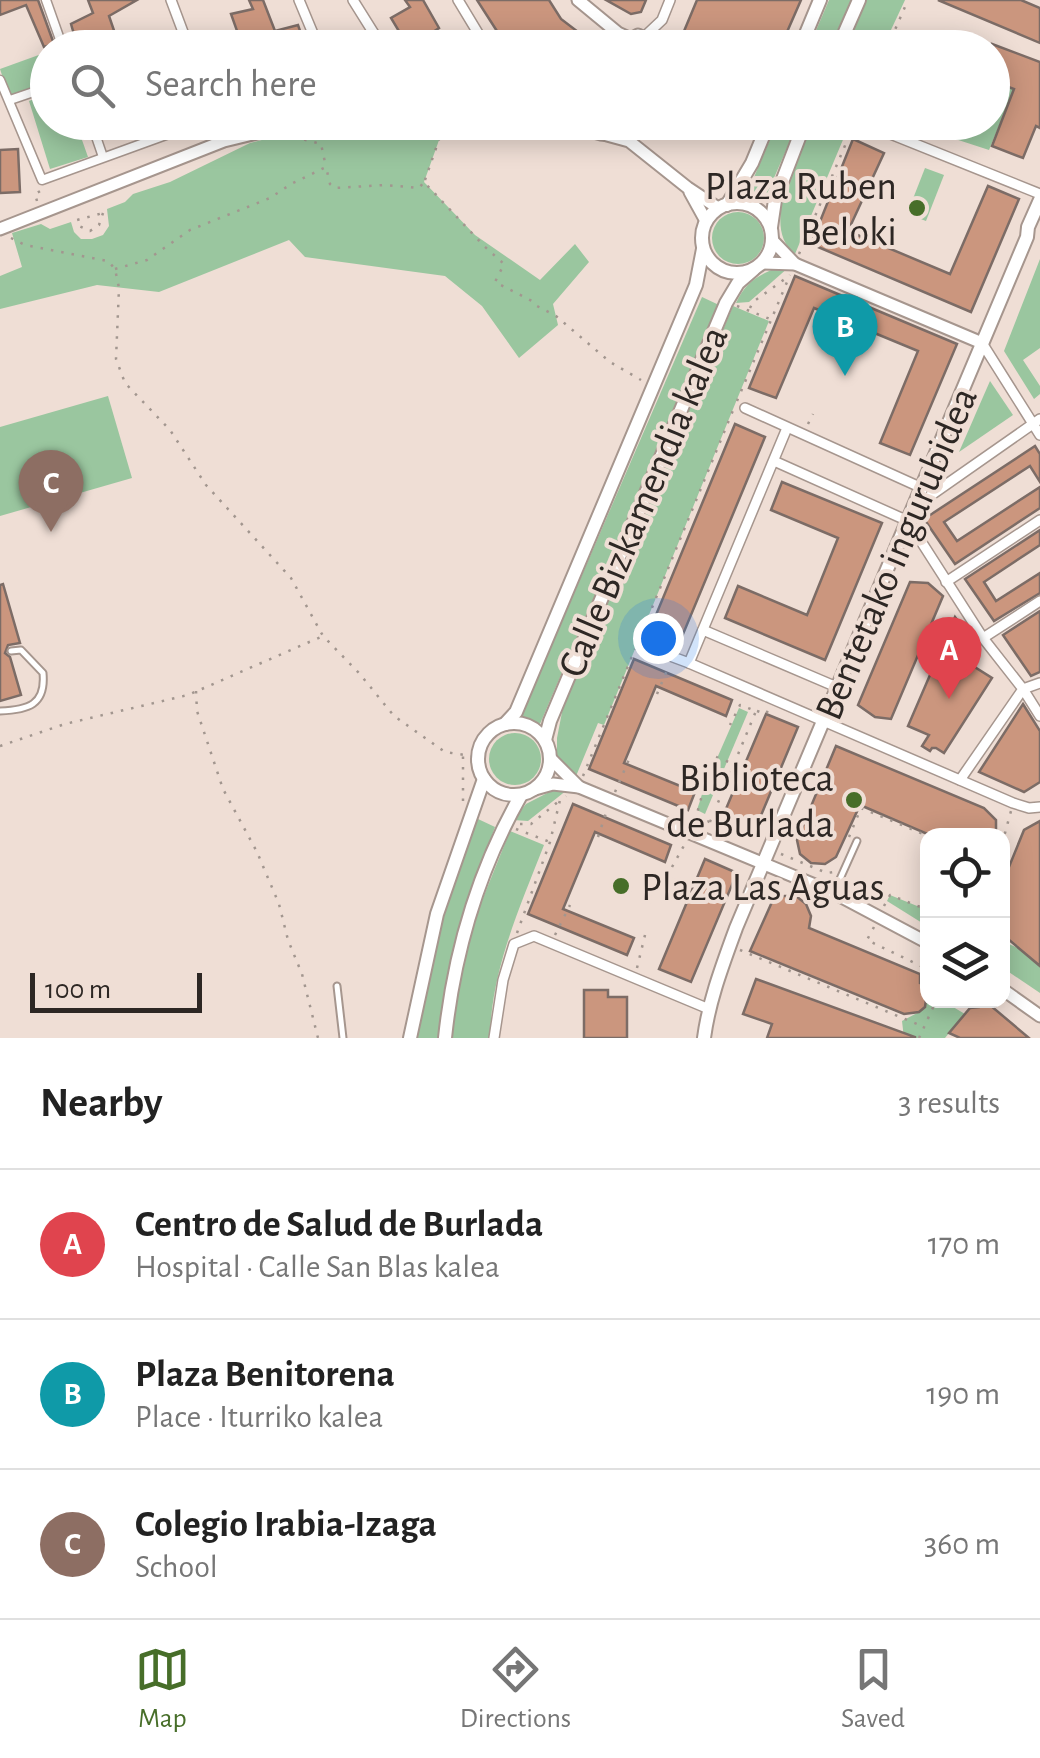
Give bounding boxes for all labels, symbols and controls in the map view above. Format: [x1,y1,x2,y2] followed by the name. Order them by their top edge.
[30,30,1010,140] search box
[65,58,120,113] icon: search
[145,66,317,104] text: Search here
[705,167,897,253] place label: Plaza Ruben Beloki
[906,197,928,219] marker: Plaza Ruben Beloki
[812,294,878,376] pin: B
[552,321,736,683] street label: Calle Bizkamendia kalea
[809,382,985,726] street label: Bentetako ingurubidea
[18,450,84,532] pin: C
[633,613,684,664] your location
[916,616,982,699] pin: A
[666,759,834,845] place label: Biblioteca de Burlada
[843,789,865,811] marker: Biblioteca de Burlada
[920,828,1010,1008] map controls
[920,828,1010,918] button: locate
[641,868,885,908] place label: Plaza Las Aguas
[610,875,632,897] marker: Plaza Las Aguas
[920,918,1010,1008] button: layers
[30,968,202,1013] scale bar
[45,976,111,1004] text: 100 m
[40,1082,163,1124] text: Nearby
[898,1087,1000,1119] text: 3 results
[135,1206,543,1244] text: Centro de Salud de Burlada
[63,1228,82,1260] text: A
[928,1228,1000,1260] text: 170 m
[135,1251,500,1283] text: Hospital · Calle San Blas kalea
[135,1356,395,1394] text: Plaza Benitorena
[63,1378,82,1410] text: B
[926,1378,1000,1410] text: 190 m
[135,1401,383,1433] text: Place · Iturriko kalea
[135,1506,437,1544] text: Colegio Irabia-Izaga
[64,1528,81,1560] text: C
[924,1528,1000,1560] text: 360 m
[135,1551,218,1583] text: School
[135,1642,190,1736] tab: Map
[460,1642,571,1736] tab: Directions
[841,1642,905,1736] tab: Saved

